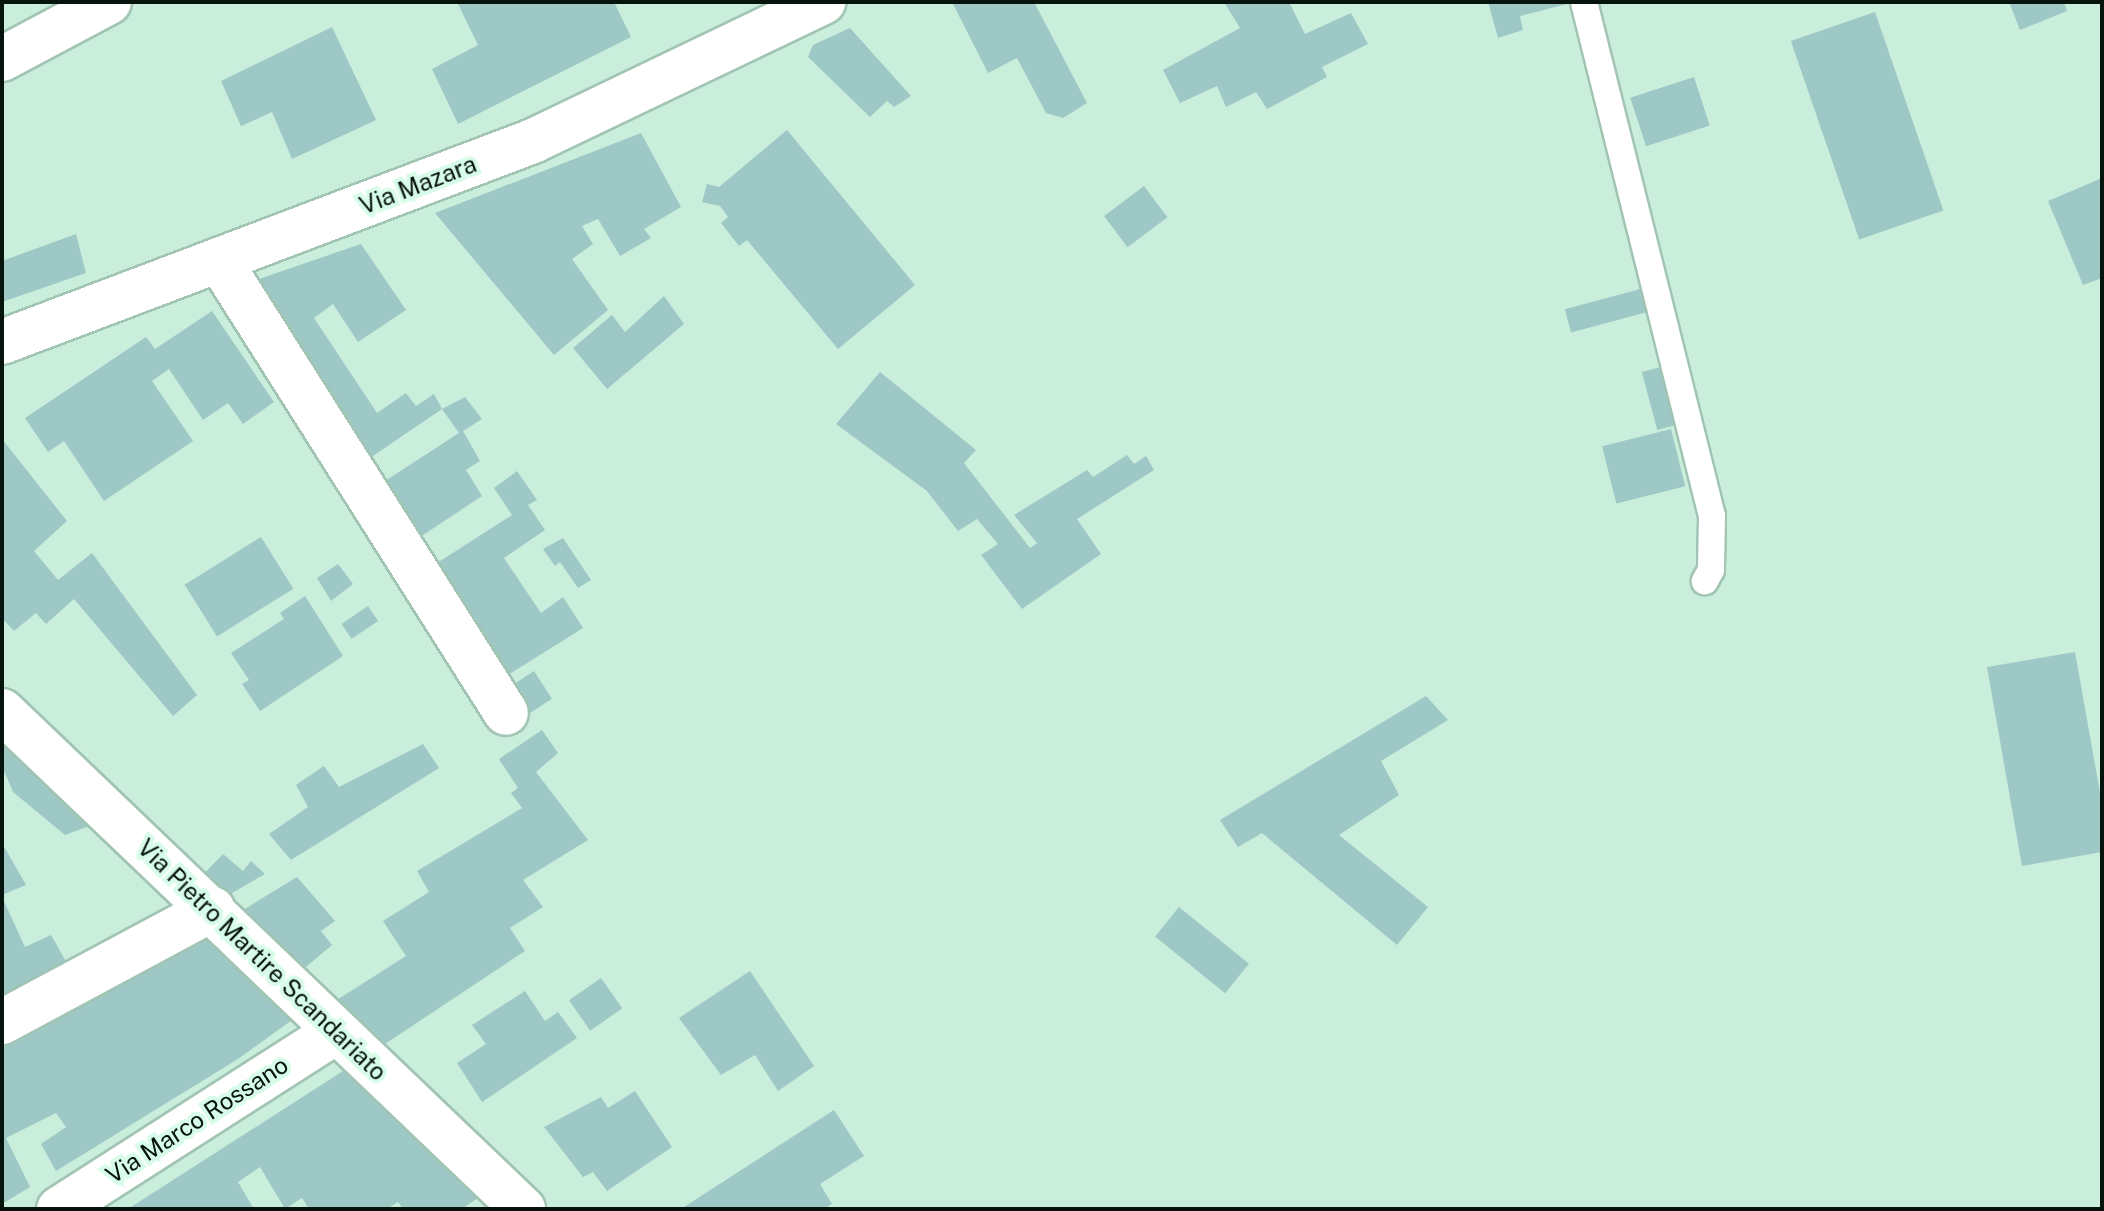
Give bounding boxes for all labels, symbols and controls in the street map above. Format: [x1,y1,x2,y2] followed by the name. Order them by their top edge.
[356,150,480,220] street label: Via Mazara
[131,833,393,1087] street label: Via Pietro Martire Scandariato
[100,1050,294,1190] street label: Via Marco Rossano

